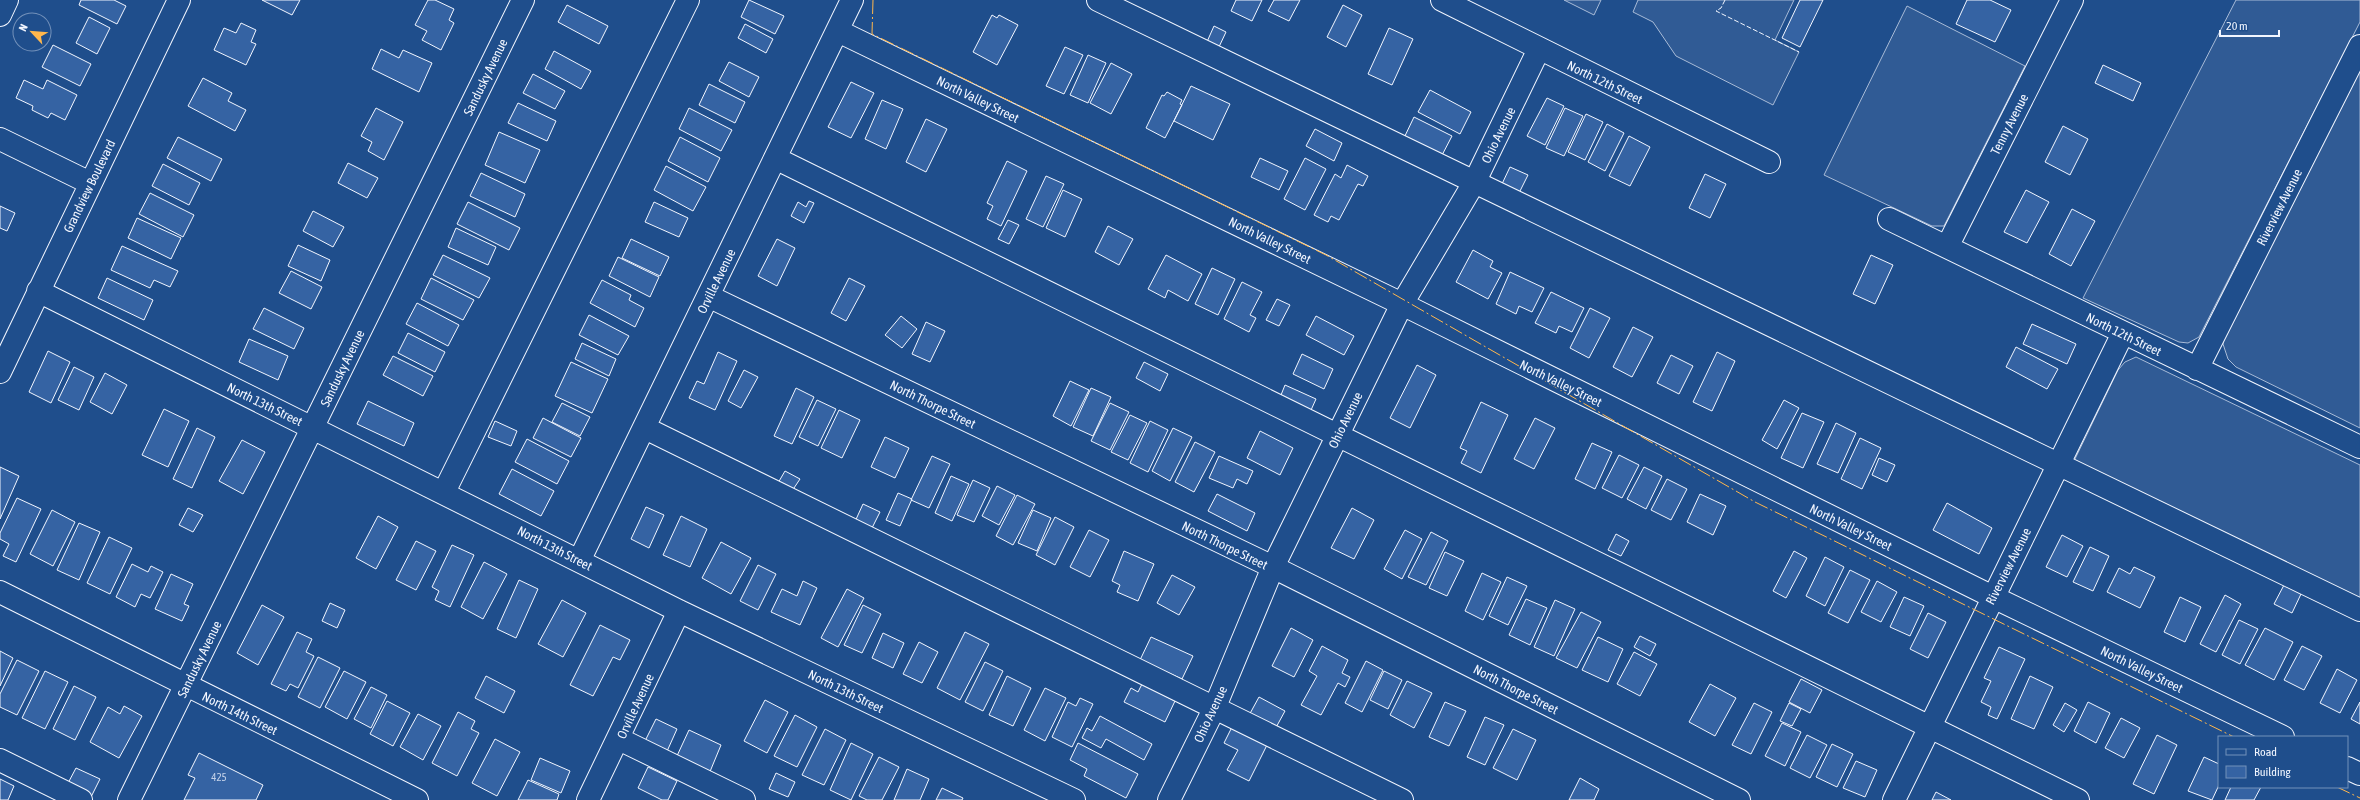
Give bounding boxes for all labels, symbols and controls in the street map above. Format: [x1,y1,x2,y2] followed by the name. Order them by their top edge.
[12,12,52,52] north arrow
[2220,12,2279,38] scale bar
[2226,19,2248,33] text: 20 m
[16,22,30,33] text: N
[460,36,511,118] street label: Sandusky Avenue
[1565,58,1645,107] street label: North 12th Street
[934,73,1022,126] street label: North Valley Street
[1988,91,2031,157] street label: Tenny Avenue
[1478,105,1519,166] street label: Ohio Avenue
[60,137,118,235] street label: Grandview Boulevard
[2254,166,2305,248] street label: Riverview Avenue
[1226,214,1314,267] street label: North Valley Street
[694,246,739,316] street label: Orville Avenue
[2084,310,2164,359] street label: North 12th Street
[317,327,368,409] street label: Sandusky Avenue
[1517,357,1605,410] street label: North Valley Street
[888,377,978,432] street label: North Thorpe Street
[225,380,305,429] street label: North 13th Street
[1325,390,1366,451] street label: Ohio Avenue
[1807,501,1895,554] street label: North Valley Street
[1180,518,1270,573] street label: North Thorpe Street
[515,523,595,574] street label: North 13th Street
[1983,525,2034,607] street label: Riverview Avenue
[174,618,225,700] street label: Sandusky Avenue
[2098,643,2186,696] street label: North Valley Street
[1471,662,1561,717] street label: North Thorpe Street
[806,667,886,716] street label: North 13th Street
[614,671,657,741] street label: Orville Avenue
[1191,683,1230,745] street label: Ohio Avenue
[200,689,280,738] street label: North 14th Street
[2218,736,2348,788] legend
[2254,745,2277,759] text: Road
[2254,765,2292,779] text: Building
[211,771,227,783] house number: 425

